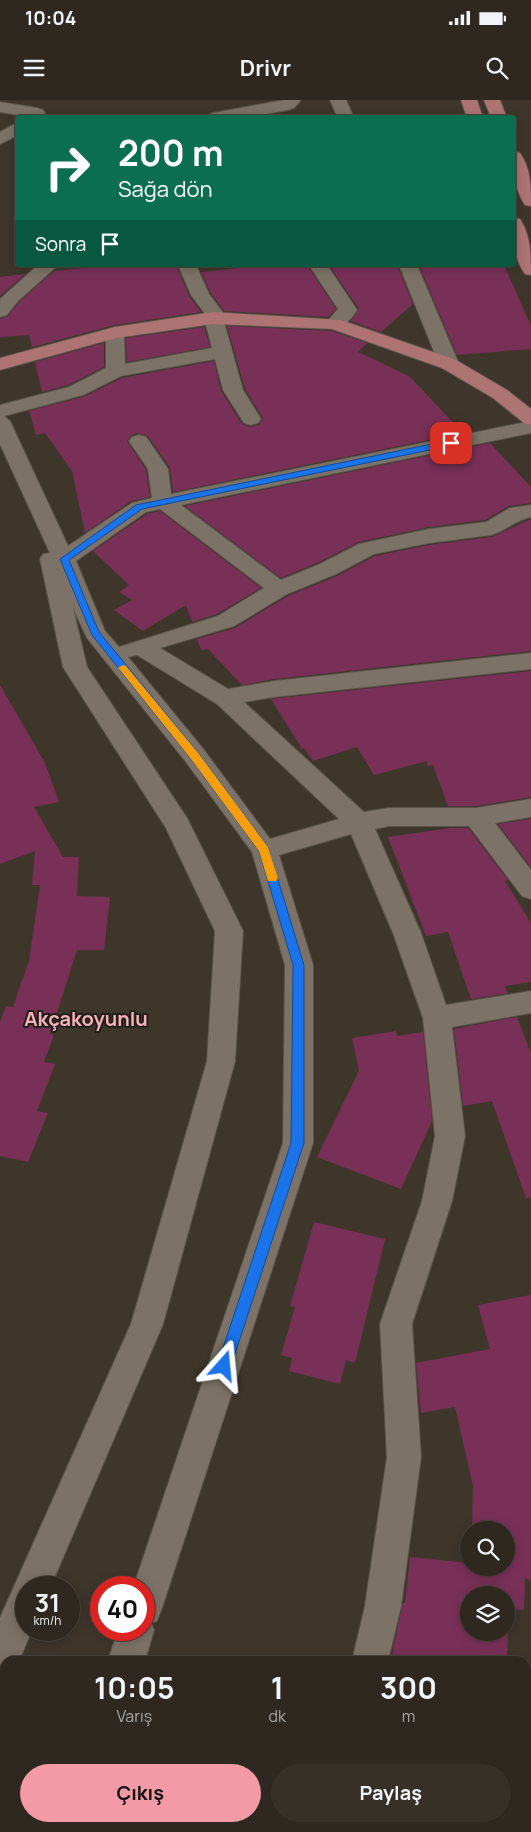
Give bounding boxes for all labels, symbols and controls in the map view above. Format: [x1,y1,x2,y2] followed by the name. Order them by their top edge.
[25,5,76,31] text: 10:04
[240,53,291,83] text: Drivr
[20,54,48,82] icon: menu
[483,54,511,82] icon: search
[118,129,223,177] text: 200 m
[35,135,100,200] icon: right
[118,174,213,204] text: Sağa dön
[96,230,124,258] icon: arrive
[35,231,86,257] text: Sonra
[430,422,472,464] pin
[437,429,465,457] icon: arrive
[24,1005,148,1032] district label: Akçakoyunlu
[197,1339,249,1391] position arrow
[460,1521,515,1641] map controls
[460,1521,515,1576] button: search
[90,1576,155,1641] speed limit sign: 40
[35,1585,60,1620] text: 31
[460,1586,515,1641] button: layers
[34,1612,61,1629] text: km/h
[94,1667,175,1708] text: 10:05
[271,1667,284,1708] text: 1
[380,1667,437,1708] text: 300
[116,1705,152,1727] text: Varış
[269,1705,286,1727] text: dk
[402,1705,415,1727] text: m
[20,1764,261,1822] button: Çıkış
[271,1764,511,1822] button: Paylaş

